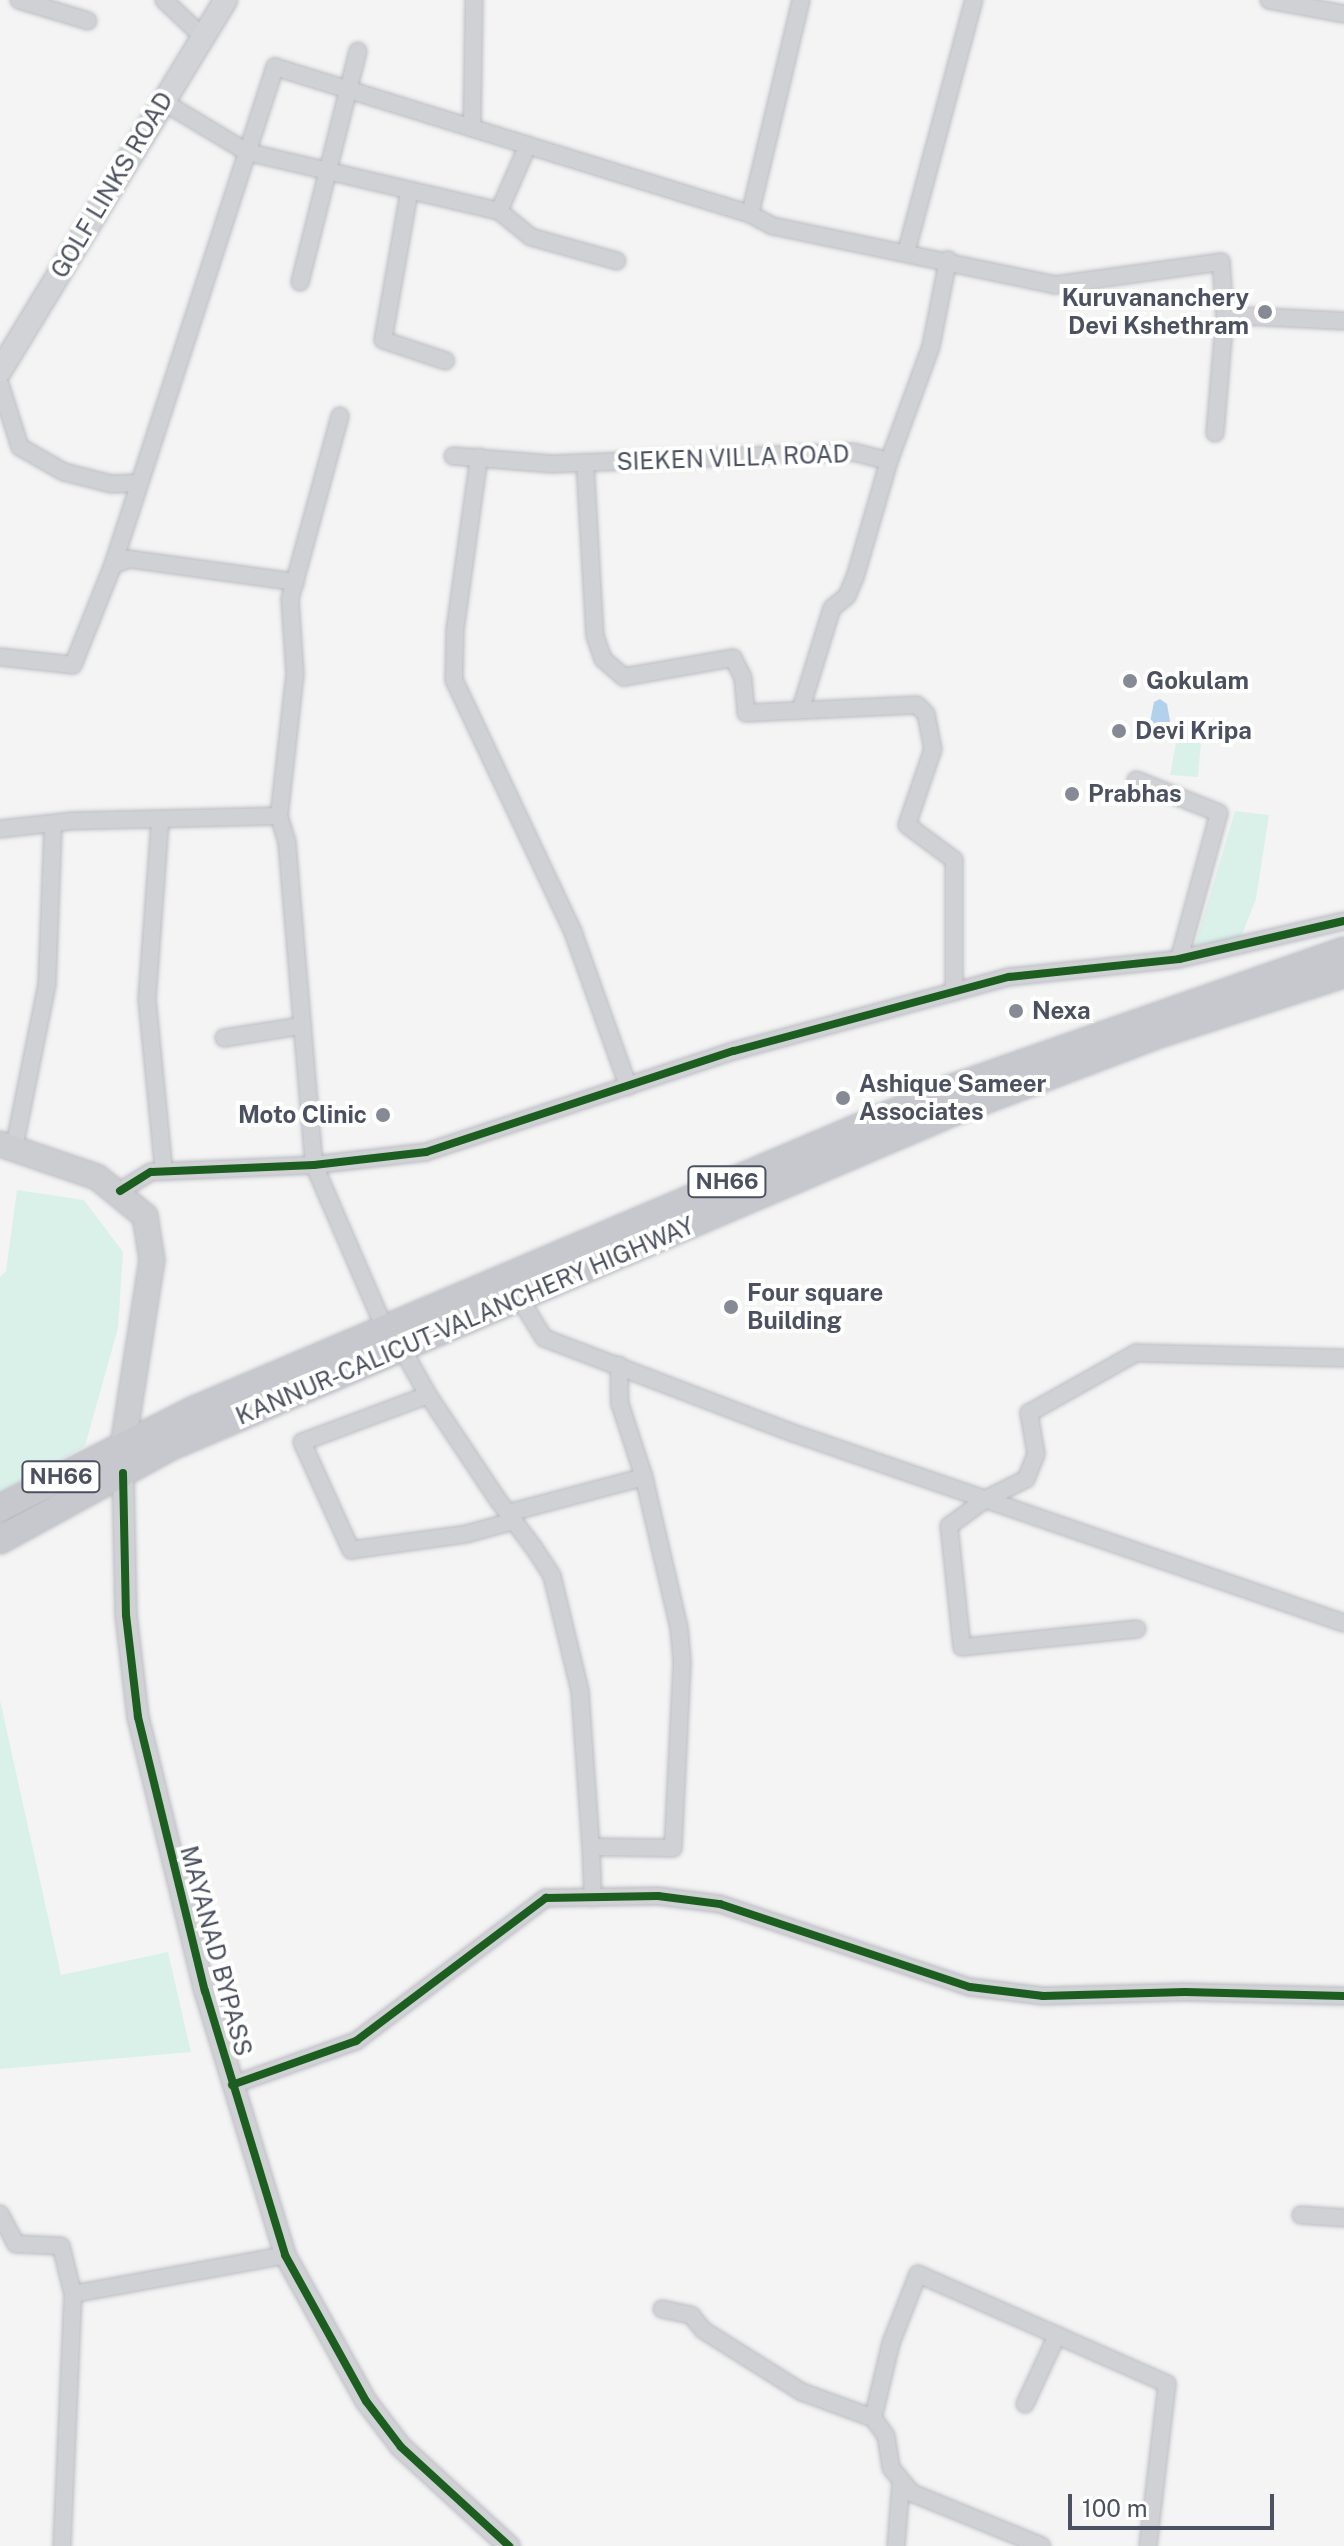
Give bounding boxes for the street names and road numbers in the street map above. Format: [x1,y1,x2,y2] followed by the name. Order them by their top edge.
[45,87,179,283] street label: GOLF LINKS ROAD
[616,440,850,476] street label: SIEKEN VILLA ROAD
[687,1164,767,1200] road number: NH66
[231,1211,699,1431] street label: KANNUR-CALICUT-VALANCHERY HIGHWAY
[21,1459,101,1495] road number: NH66
[174,1843,258,2059] street label: MAYANAD BYPASS

